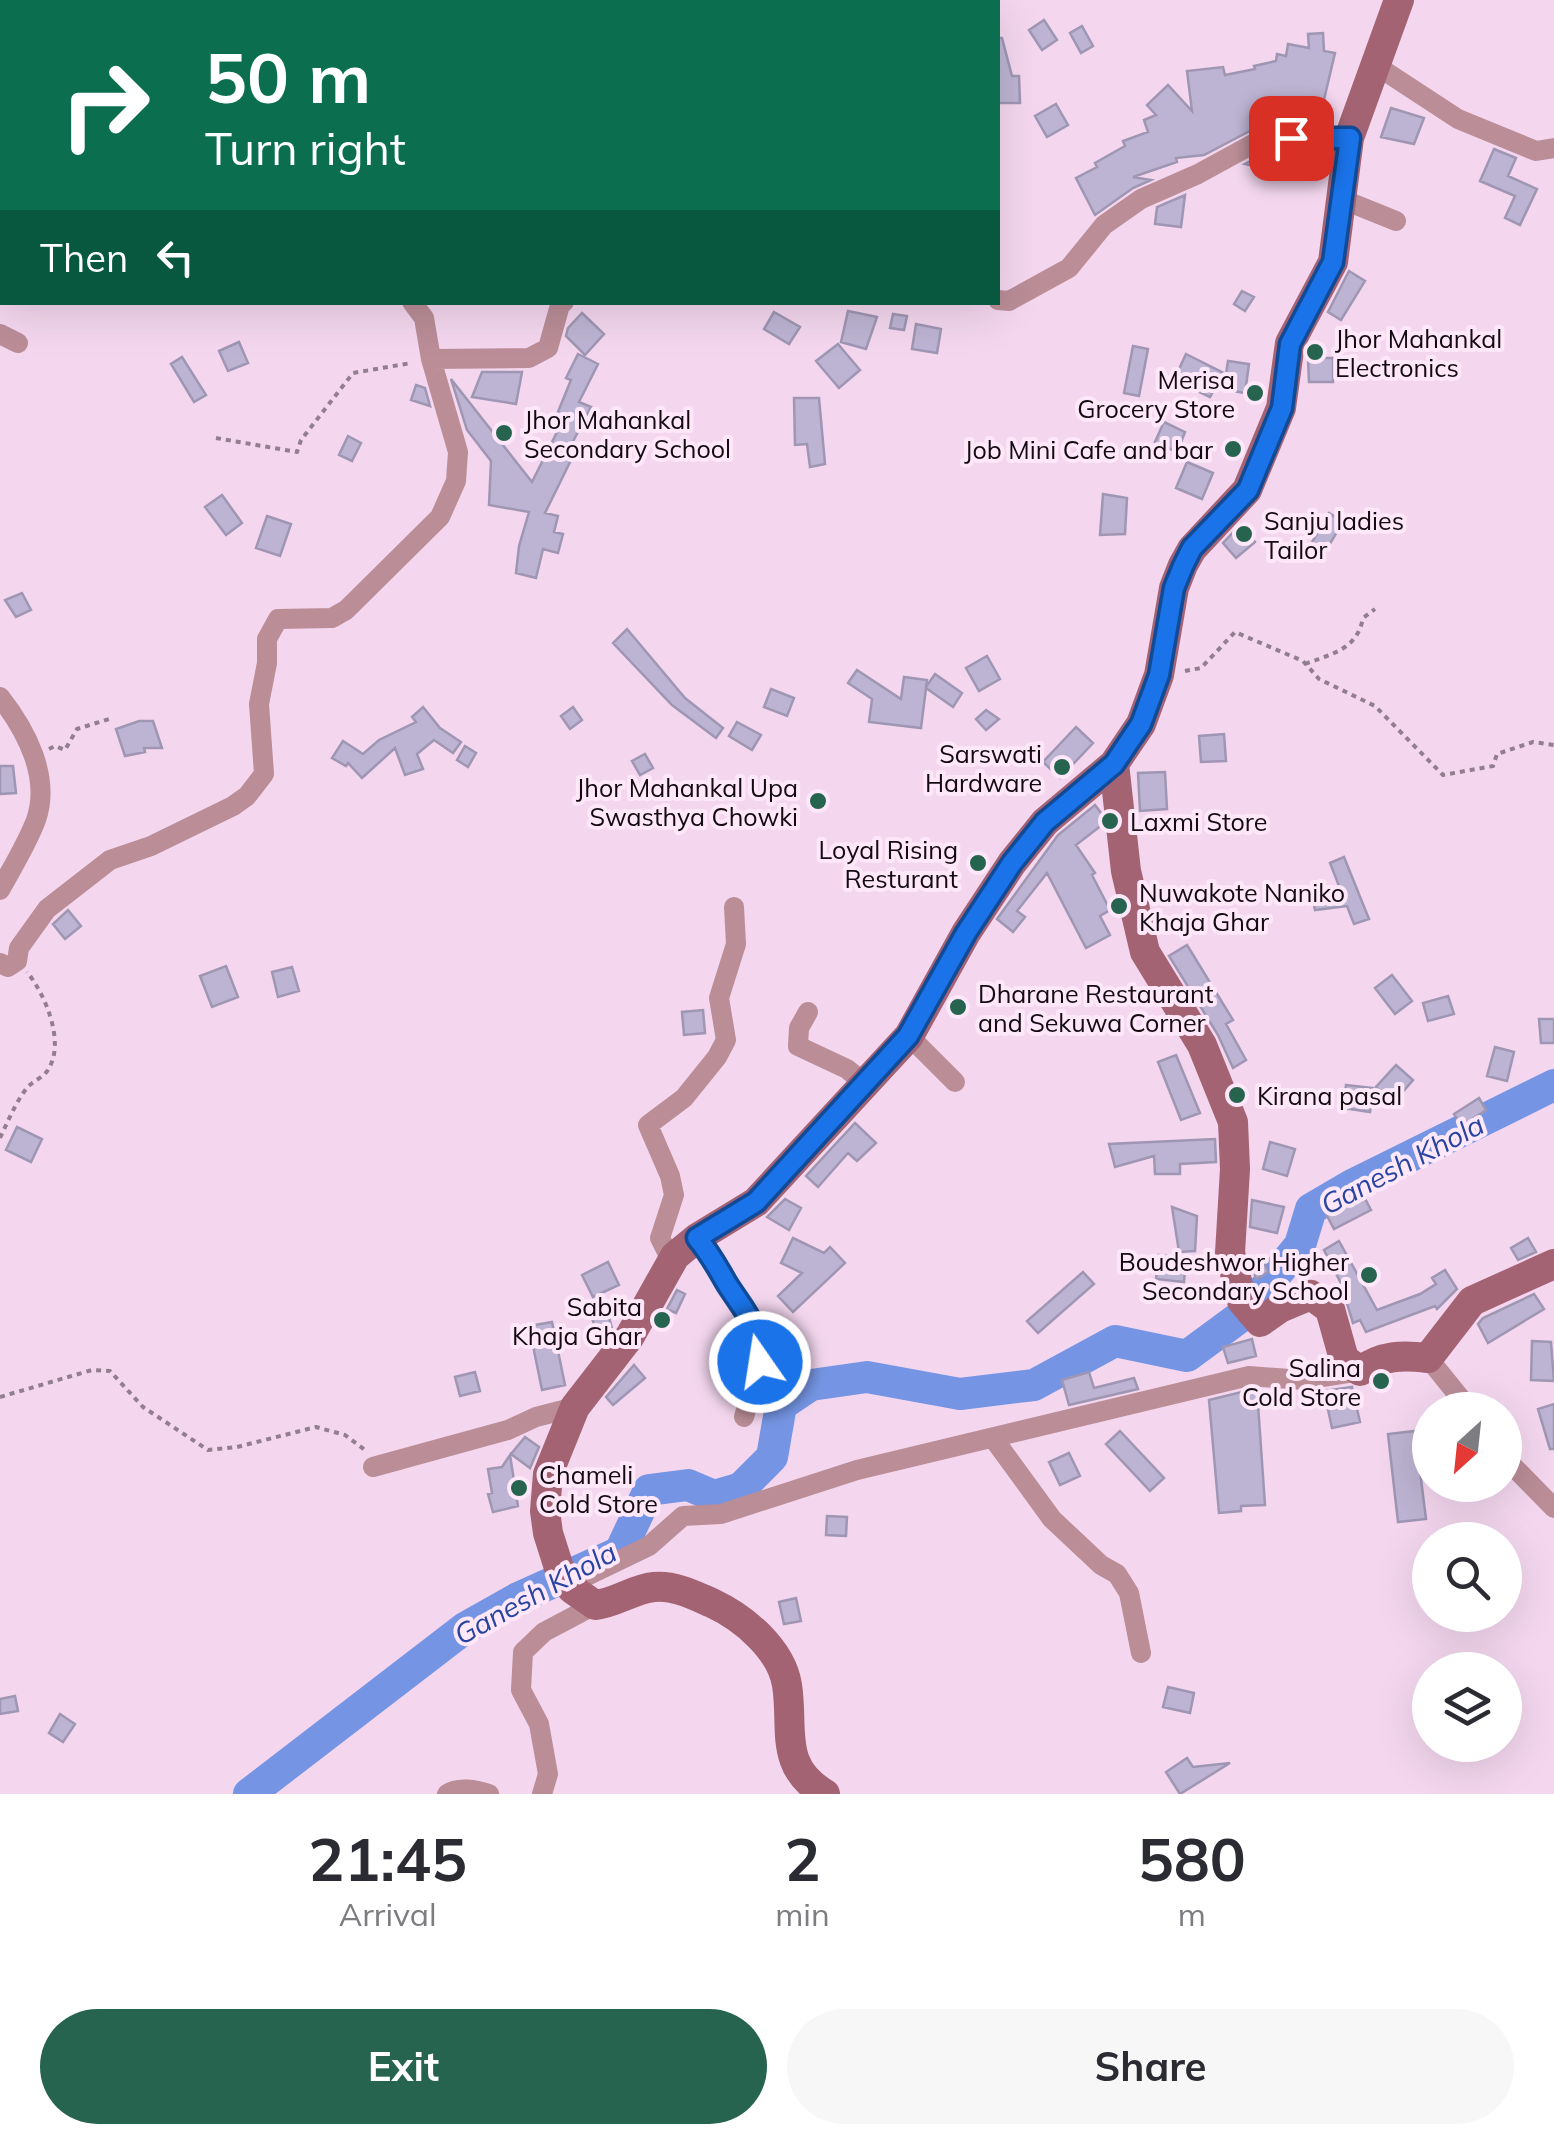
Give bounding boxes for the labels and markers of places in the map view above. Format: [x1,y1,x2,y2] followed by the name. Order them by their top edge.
[1249,96,1334,181] pin
[1335,323,1502,383] place label: Jhor Mahankal Electronics
[1304,341,1326,363] marker: Jhor Mahankal Electronics
[1077,364,1235,424] place label: Merisa Grocery Store
[1244,382,1266,404] marker: Merisa Grocery Store
[524,404,731,464] place label: Jhor Mahankal Secondary School
[493,422,515,444] marker: Jhor Mahankal Secondary School
[964,434,1213,465] place label: Job Mini Cafe and bar
[1222,438,1244,460] marker: Job Mini Cafe and bar
[1264,505,1404,565] place label: Sanju ladies Tailor
[1233,523,1255,545] marker: Sanju ladies Tailor
[925,738,1042,798] place label: Sarswati Hardware
[1051,756,1073,778] marker: Sarswati Hardware
[576,772,798,832] place label: Jhor Mahankal Upa Swasthya Chowki
[807,790,829,812] marker: Jhor Mahankal Upa Swasthya Chowki
[1130,806,1267,837] place label: Laxmi Store
[1099,810,1121,832] marker: Laxmi Store
[819,834,958,894] place label: Loyal Rising Resturant
[967,852,989,874] marker: Loyal Rising Resturant
[1139,877,1345,937] place label: Nuwakote Naniko Khaja Ghar
[1108,895,1130,917] marker: Nuwakote Naniko Khaja Ghar
[978,978,1214,1038] place label: Dharane Restaurant and Sekuwa Corner
[947,996,969,1018] marker: Dharane Restaurant and Sekuwa Corner
[1257,1080,1402,1111] place label: Kirana pasal
[1226,1084,1248,1106] marker: Kirana pasal
[1119,1246,1349,1306] place label: Boudeshwor Higher Secondary School
[1358,1264,1380,1286] marker: Boudeshwor Higher Secondary School
[512,1291,642,1351] place label: Sabita Khaja Ghar
[651,1309,673,1331] marker: Sabita Khaja Ghar
[1242,1352,1361,1412] place label: Salina Cold Store
[1370,1370,1392,1392] marker: Salina Cold Store
[539,1459,658,1519] place label: Chameli Cold Store
[508,1477,530,1499] marker: Chameli Cold Store

